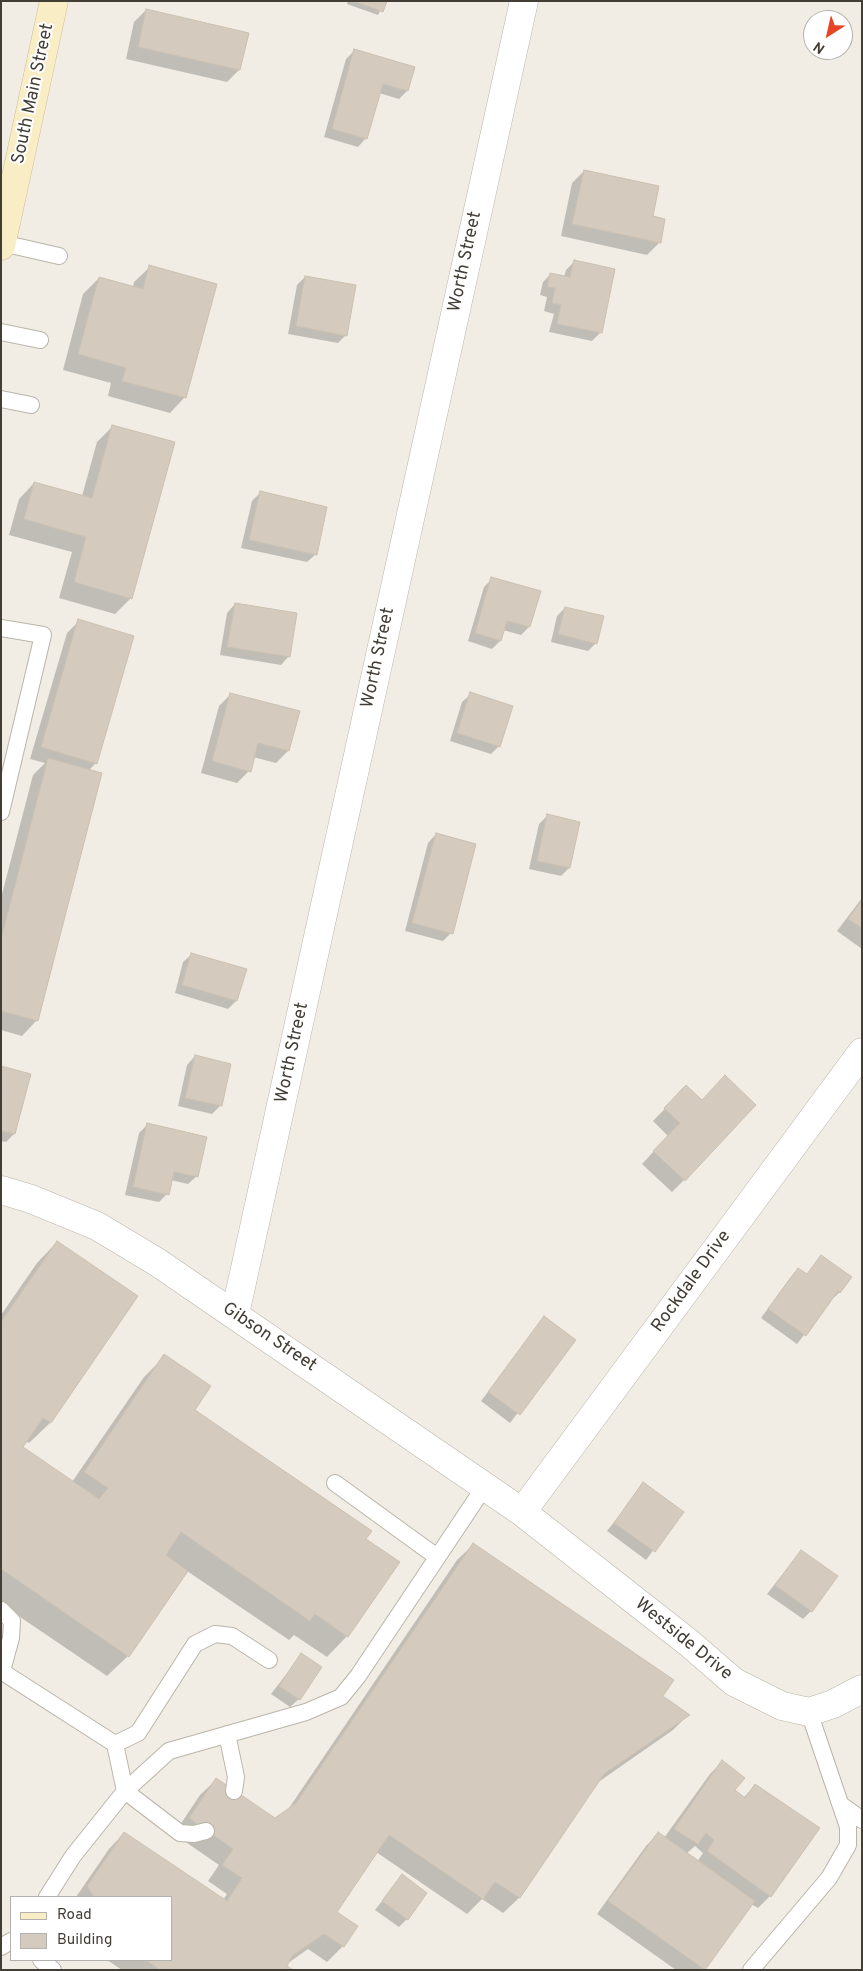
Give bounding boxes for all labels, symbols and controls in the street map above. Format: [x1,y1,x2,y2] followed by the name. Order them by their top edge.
[803,10,853,60] north arrow
[9,22,59,166] street label: South Main Street
[811,37,829,57] text: N
[445,210,487,314] street label: Worth Street
[358,606,400,710] street label: Worth Street
[272,1001,314,1105] street label: Worth Street
[648,1227,736,1337] street label: Rockdale Drive
[218,1299,320,1377] street label: Gibson Street
[630,1594,736,1686] street label: Westside Drive
[10,1896,172,1961] legend
[57,1906,92,1925] text: Road
[57,1931,112,1950] text: Building

